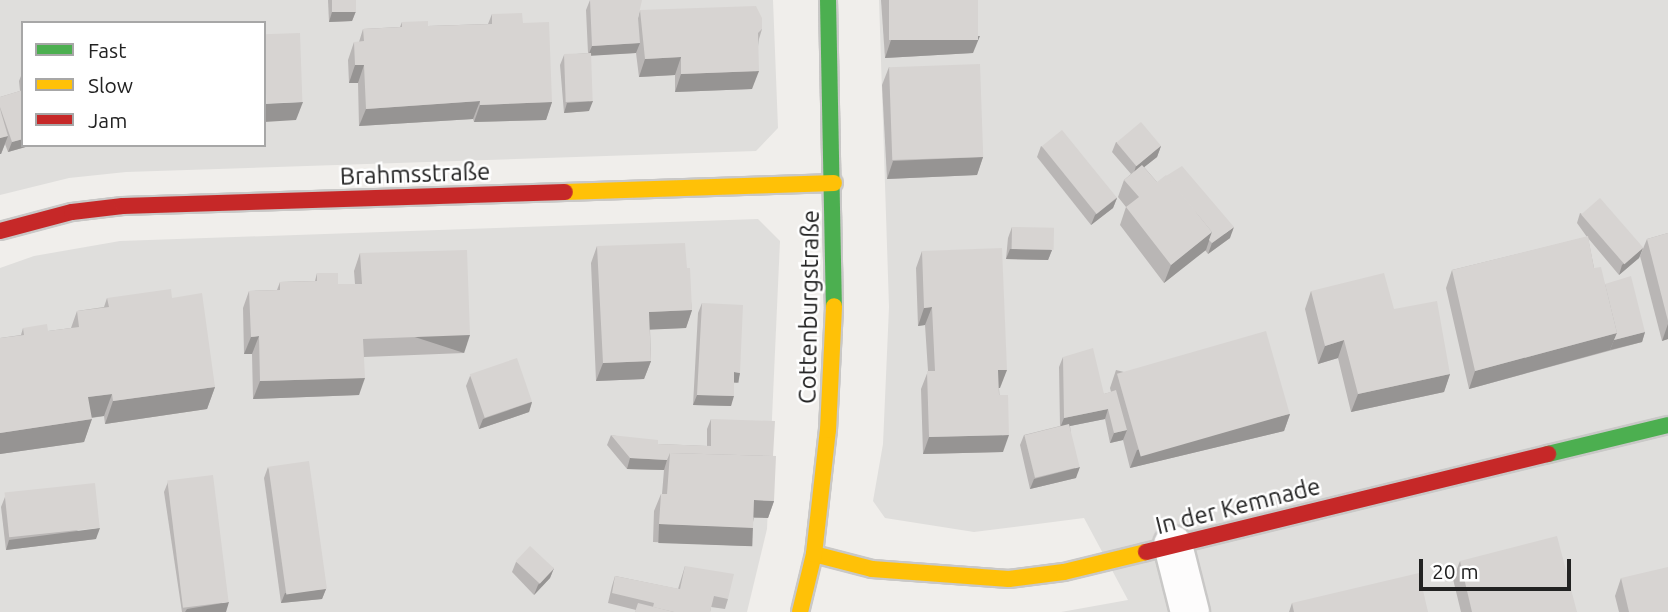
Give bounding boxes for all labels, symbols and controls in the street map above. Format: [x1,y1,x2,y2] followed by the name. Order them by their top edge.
[21,21,266,147] legend
[88,38,126,62] text: Fast
[88,73,133,97] text: Slow
[88,108,127,132] text: Jam
[339,157,491,191] street label: Brahmsstraße
[793,210,825,404] street label: Cottenburgstraße
[1153,472,1323,540] street label: In der Kemnade
[1423,546,1575,590] scale bar
[1432,559,1479,583] text: 20 m

